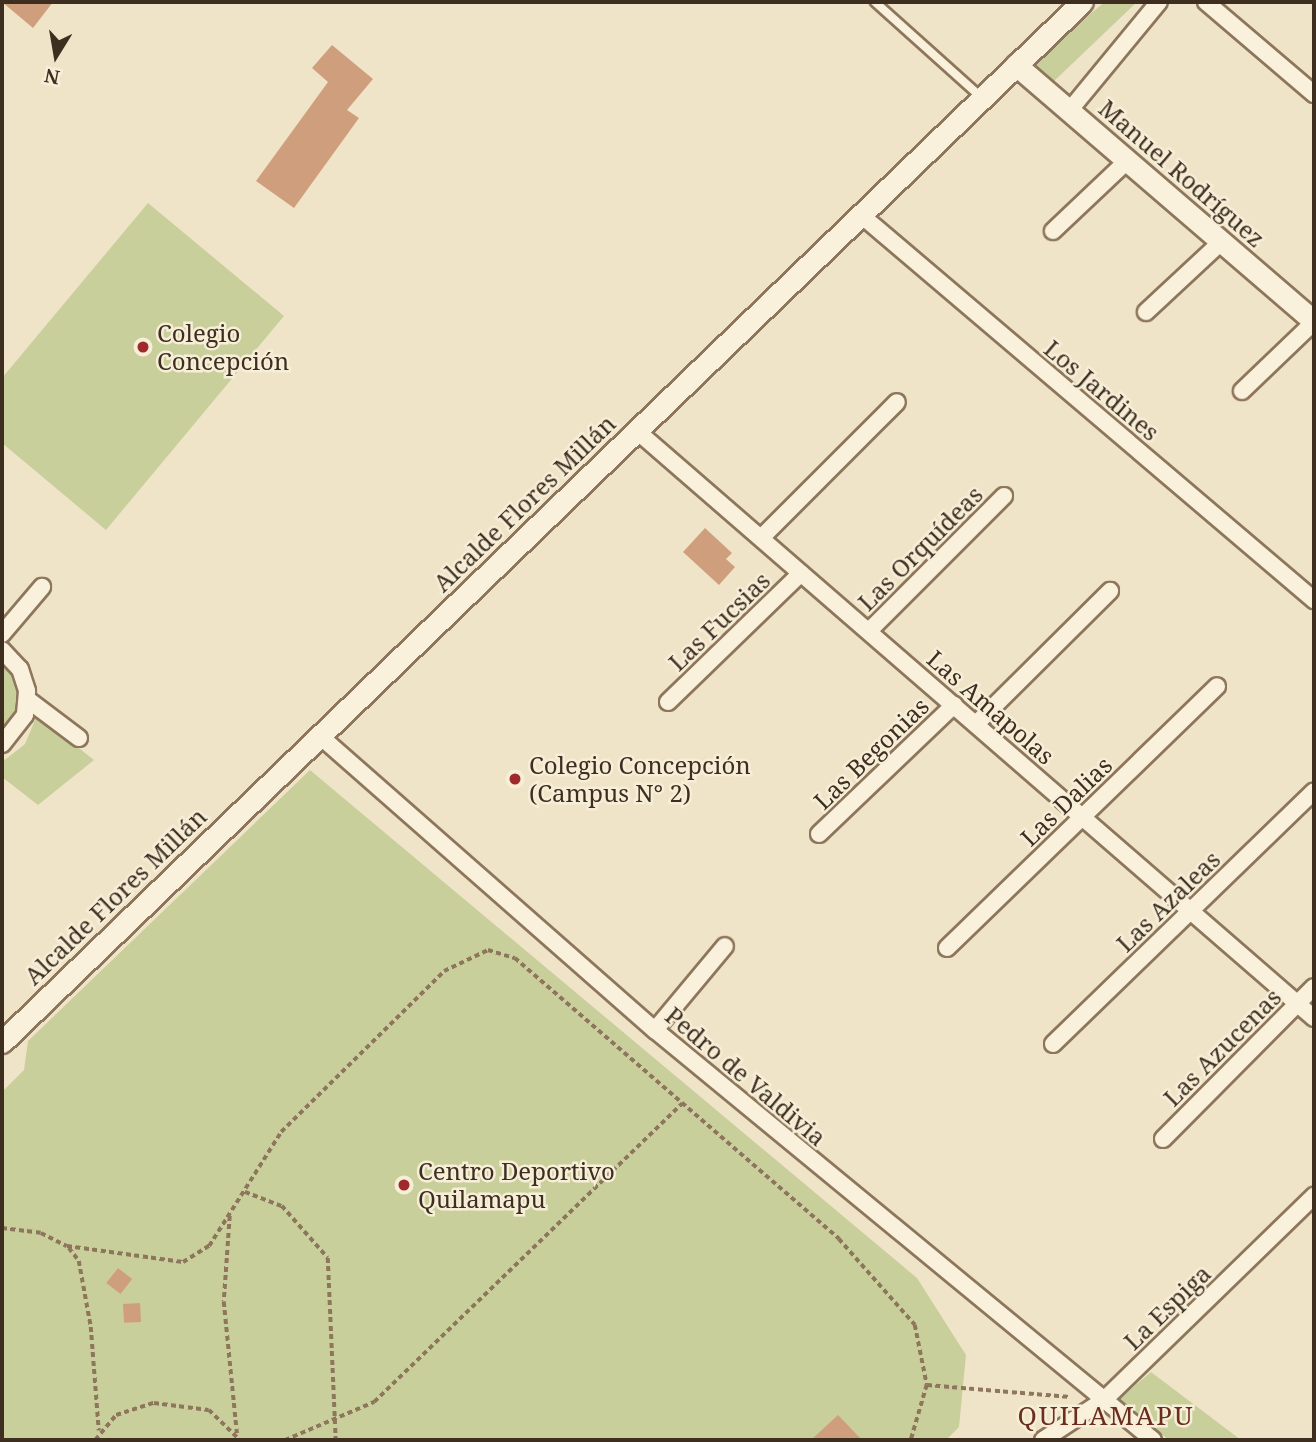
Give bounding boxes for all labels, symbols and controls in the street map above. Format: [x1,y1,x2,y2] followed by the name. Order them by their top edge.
[21,21,91,91] north arrow
[42,62,62,91] text: N
[1093,93,1271,253] street label: Manuel Rodríguez
[157,319,289,375] place label: Colegio Concepción
[1039,334,1165,446] street label: Los Jardines
[135,339,151,355] marker: Colegio Concepción
[427,409,621,597] street label: Alcalde Flores Millán
[852,480,988,616] street label: Las Orquídeas
[662,566,776,676] street label: Las Fucsias
[922,644,1060,770] street label: Las Amapolas
[808,691,934,815] street label: Las Begonias
[1014,750,1118,852] street label: Las Dalias
[529,751,751,807] place label: Colegio Concepción (Campus N° 2)
[507,771,523,787] marker: Colegio Concepción (Campus N° 2)
[18,802,212,990] street label: Alcalde Flores Millán
[1110,845,1226,957] street label: Las Azaleas
[1157,982,1287,1112] street label: Las Azucenas
[660,1001,832,1151] street label: Pedro de Valdivia
[418,1157,615,1213] place label: Centro Deportivo Quilamapu
[396,1177,412,1193] marker: Centro Deportivo Quilamapu
[1118,1259,1216,1355] street label: La Espiga
[1019,1400,1193,1432] district label: QUILAMAPU

